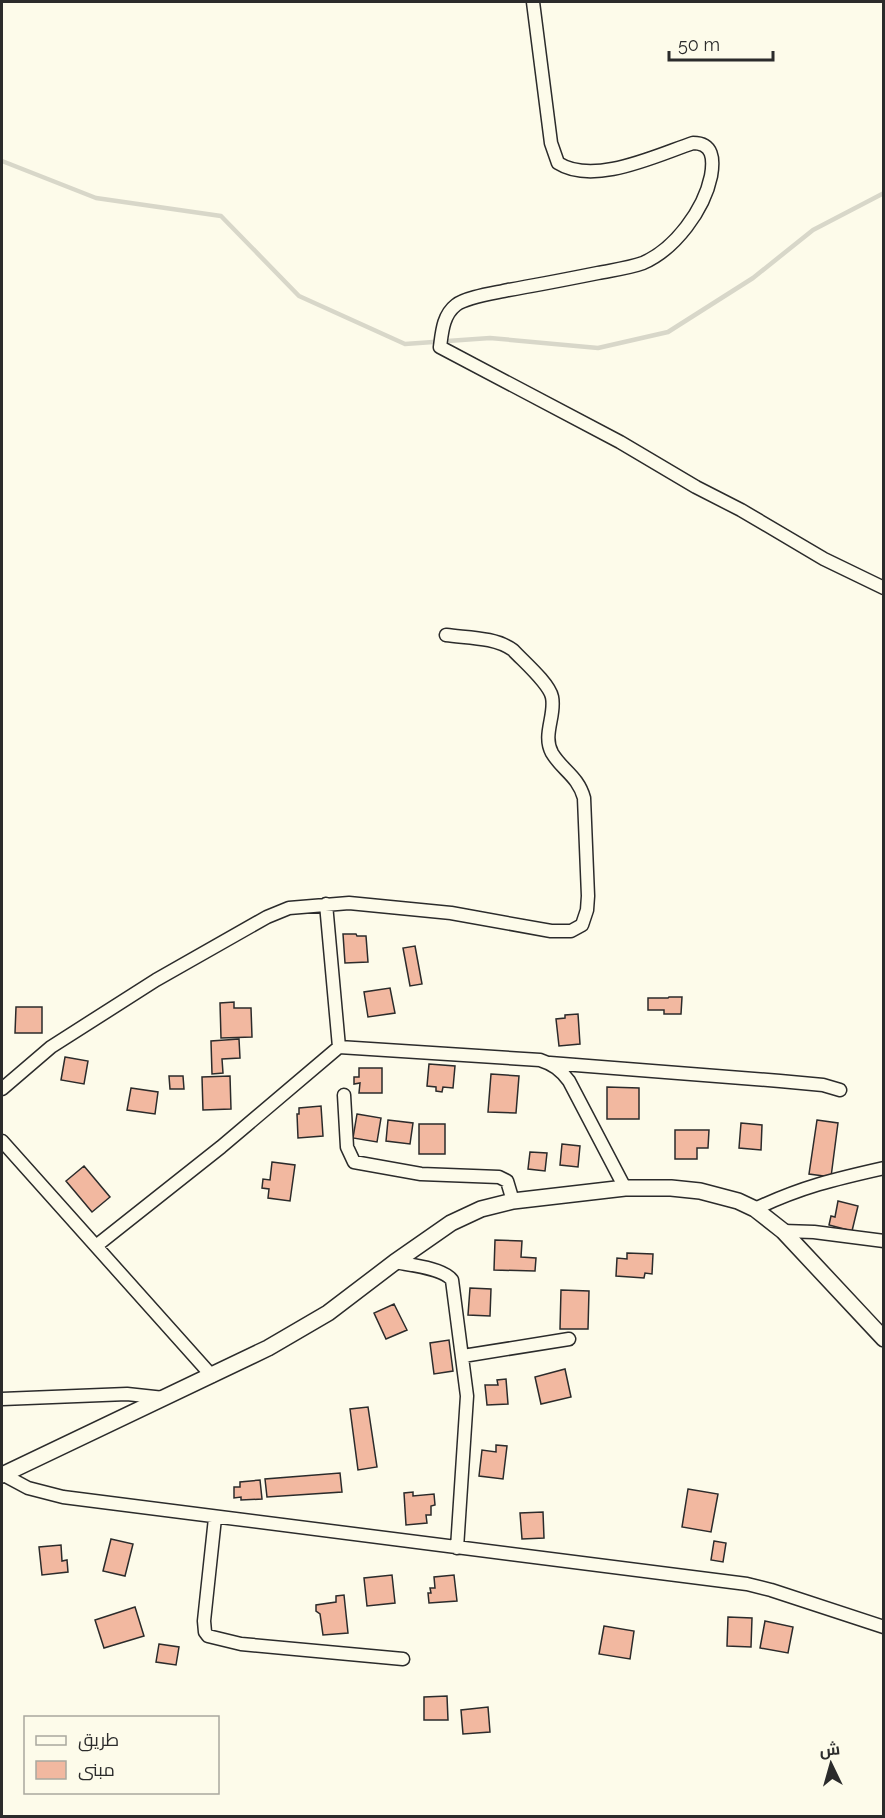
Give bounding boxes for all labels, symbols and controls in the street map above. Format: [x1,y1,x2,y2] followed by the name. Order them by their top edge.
[669,24,772,62] scale bar
[678,34,720,55] text: 50 m
[24,1716,219,1794] legend
[78,1729,119,1752] text: طريق
[801,1734,861,1794] north arrow
[819,1739,841,1760] text: ش
[78,1759,115,1781] text: مبنى

